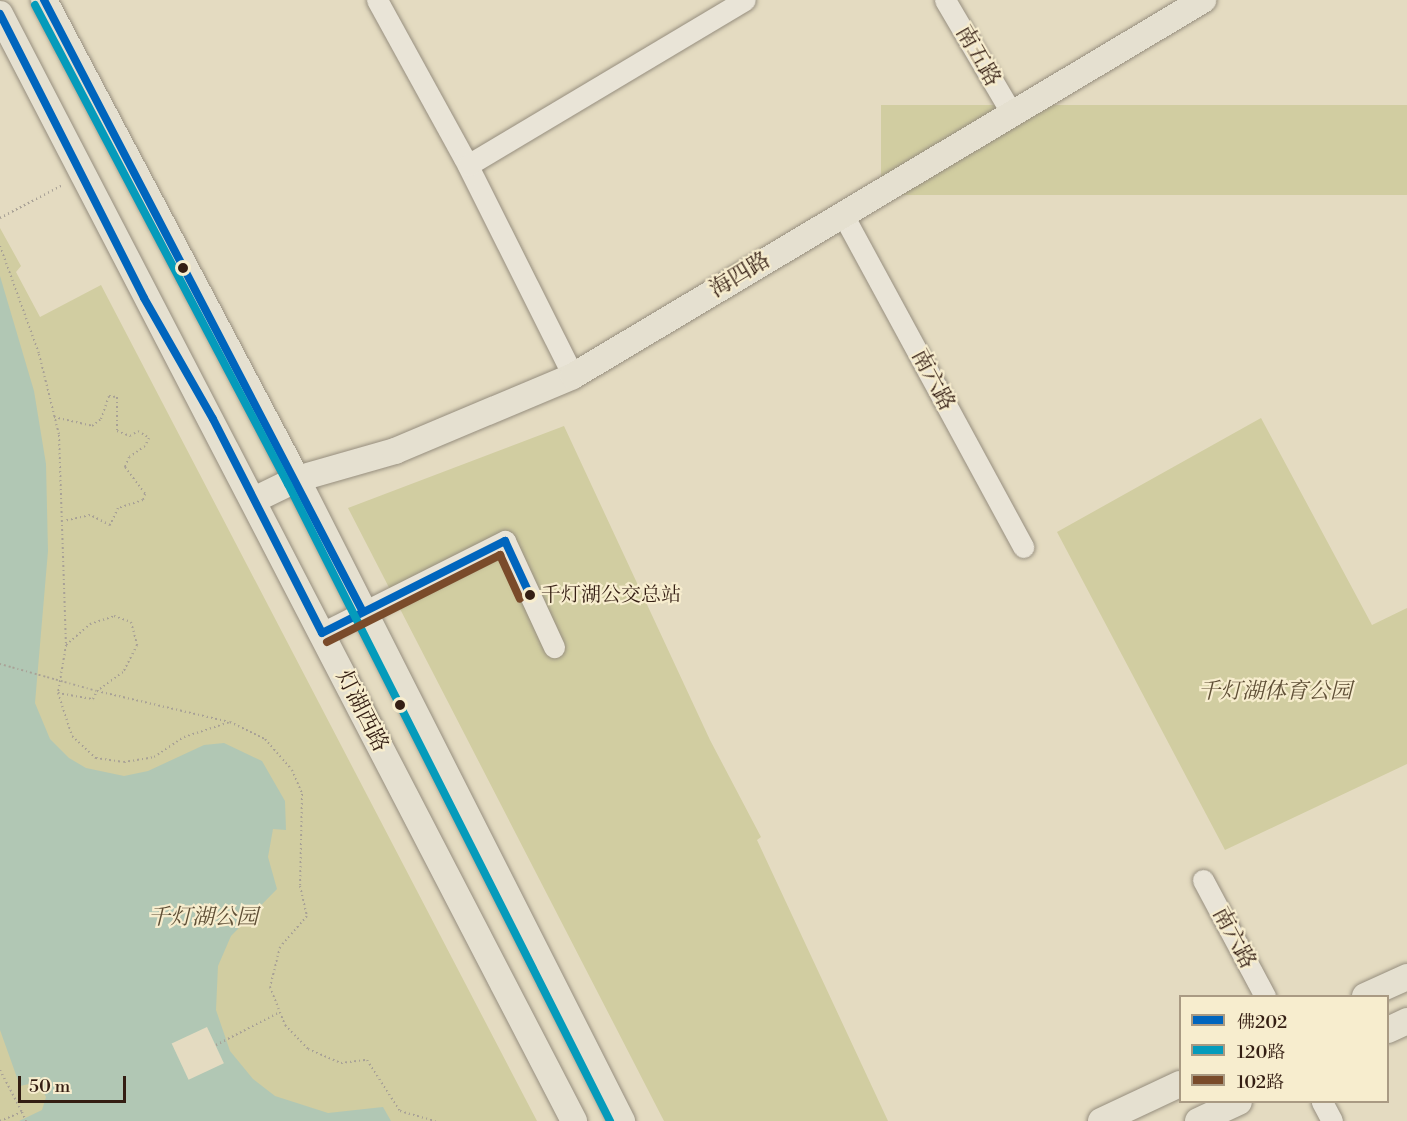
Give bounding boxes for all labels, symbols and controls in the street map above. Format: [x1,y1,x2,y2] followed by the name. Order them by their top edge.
[950,21,1006,91] street label: 南五路
[705,247,775,303] street label: 海四路
[177,262,189,274] unlabelled marker
[906,345,960,415] street label: 南六路
[541,583,681,607] place label: 千灯湖公交总站
[524,589,536,601] marker: 千灯湖公交总站
[330,666,394,756] street label: 灯湖西路
[1198,679,1352,705] park label: 千灯湖体育公园
[394,699,406,711] unlabelled marker
[1207,903,1261,973] street label: 南六路
[148,905,258,931] park label: 千灯湖公园
[1179,995,1389,1103] legend
[1237,1011,1287,1034] text: 佛202
[1237,1041,1285,1064] text: 120路
[21,1064,129,1102] scale bar
[1237,1071,1284,1094] text: 102路
[29,1075,70,1098] text: 50 m

